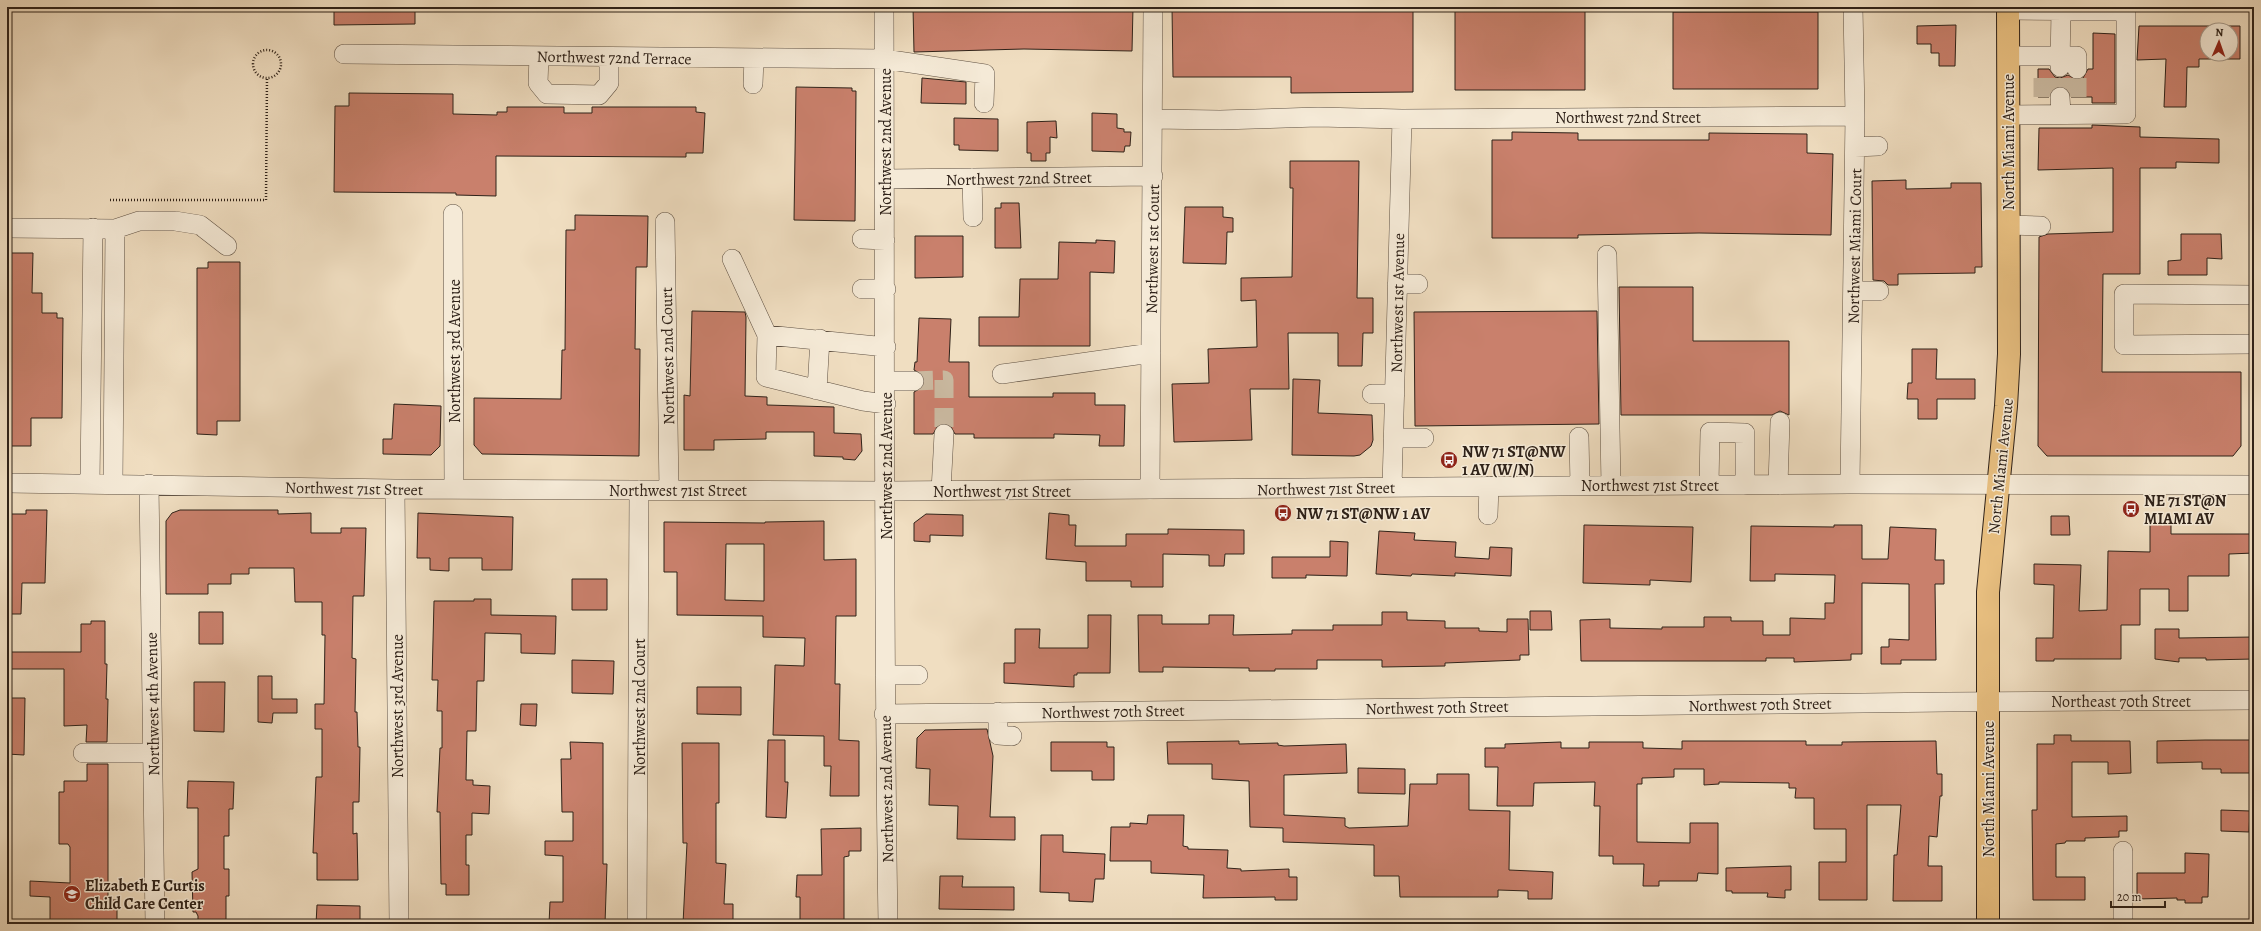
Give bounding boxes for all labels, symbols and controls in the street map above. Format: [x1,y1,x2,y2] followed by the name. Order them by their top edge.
[2199,22,2239,62] north arrow
[2215,25,2224,40] text: N
[536,46,692,70] street label: Northwest 72nd Terrace
[875,68,897,216] street label: Northwest 2nd Avenue
[1998,74,2020,210] street label: North Miami Avenue
[1555,107,1701,129] street label: Northwest 72nd Street
[946,167,1092,191] street label: Northwest 72nd Street
[1843,168,1867,324] street label: Northwest Miami Court
[1141,184,1165,314] street label: Northwest 1st Court
[1386,233,1410,373] street label: Northwest 1st Avenue
[444,279,466,423] street label: Northwest 3rd Avenue
[656,287,680,425] street label: Northwest 2nd Court
[876,392,898,540] street label: Northwest 2nd Avenue
[1983,397,2019,535] street label: North Miami Avenue
[1462,441,1566,481] place label: NW 71 ST@NW 1 AV (W/N)
[1439,450,1459,470] bus stop icon: NW 71 ST@NW 1 AV (W/N)
[1581,475,1719,497] street label: Northwest 71st Street
[285,477,423,501] street label: Northwest 71st Street
[1257,477,1395,501] street label: Northwest 71st Street
[609,480,747,502] street label: Northwest 71st Street
[933,481,1071,503] street label: Northwest 71st Street
[2144,490,2227,530] place label: NE 71 ST@N MIAMI AV
[2121,499,2141,519] bus stop icon: NE 71 ST@N MIAMI AV
[1273,503,1293,523] bus stop icon: NW 71 ST@NW 1 AV
[1296,503,1431,525] place label: NW 71 ST@NW 1 AV
[141,632,165,776] street label: Northwest 4th Avenue
[387,634,409,778] street label: Northwest 3rd Avenue
[629,638,651,776] street label: Northwest 2nd Court
[2051,691,2191,713] street label: Northeast 70th Street
[1688,693,1832,717] street label: Northwest 70th Street
[1365,696,1509,720] street label: Northwest 70th Street
[1041,700,1185,724] street label: Northwest 70th Street
[875,715,899,863] street label: Northwest 2nd Avenue
[1978,721,2000,857] street label: North Miami Avenue
[85,875,205,915] place label: Elizabeth E Curtis Child Care Center
[2111,883,2165,909] scale bar
[62,884,82,904] school or university icon: Elizabeth E Curtis Child Care Center
[2117,889,2141,905] text: 20 m

